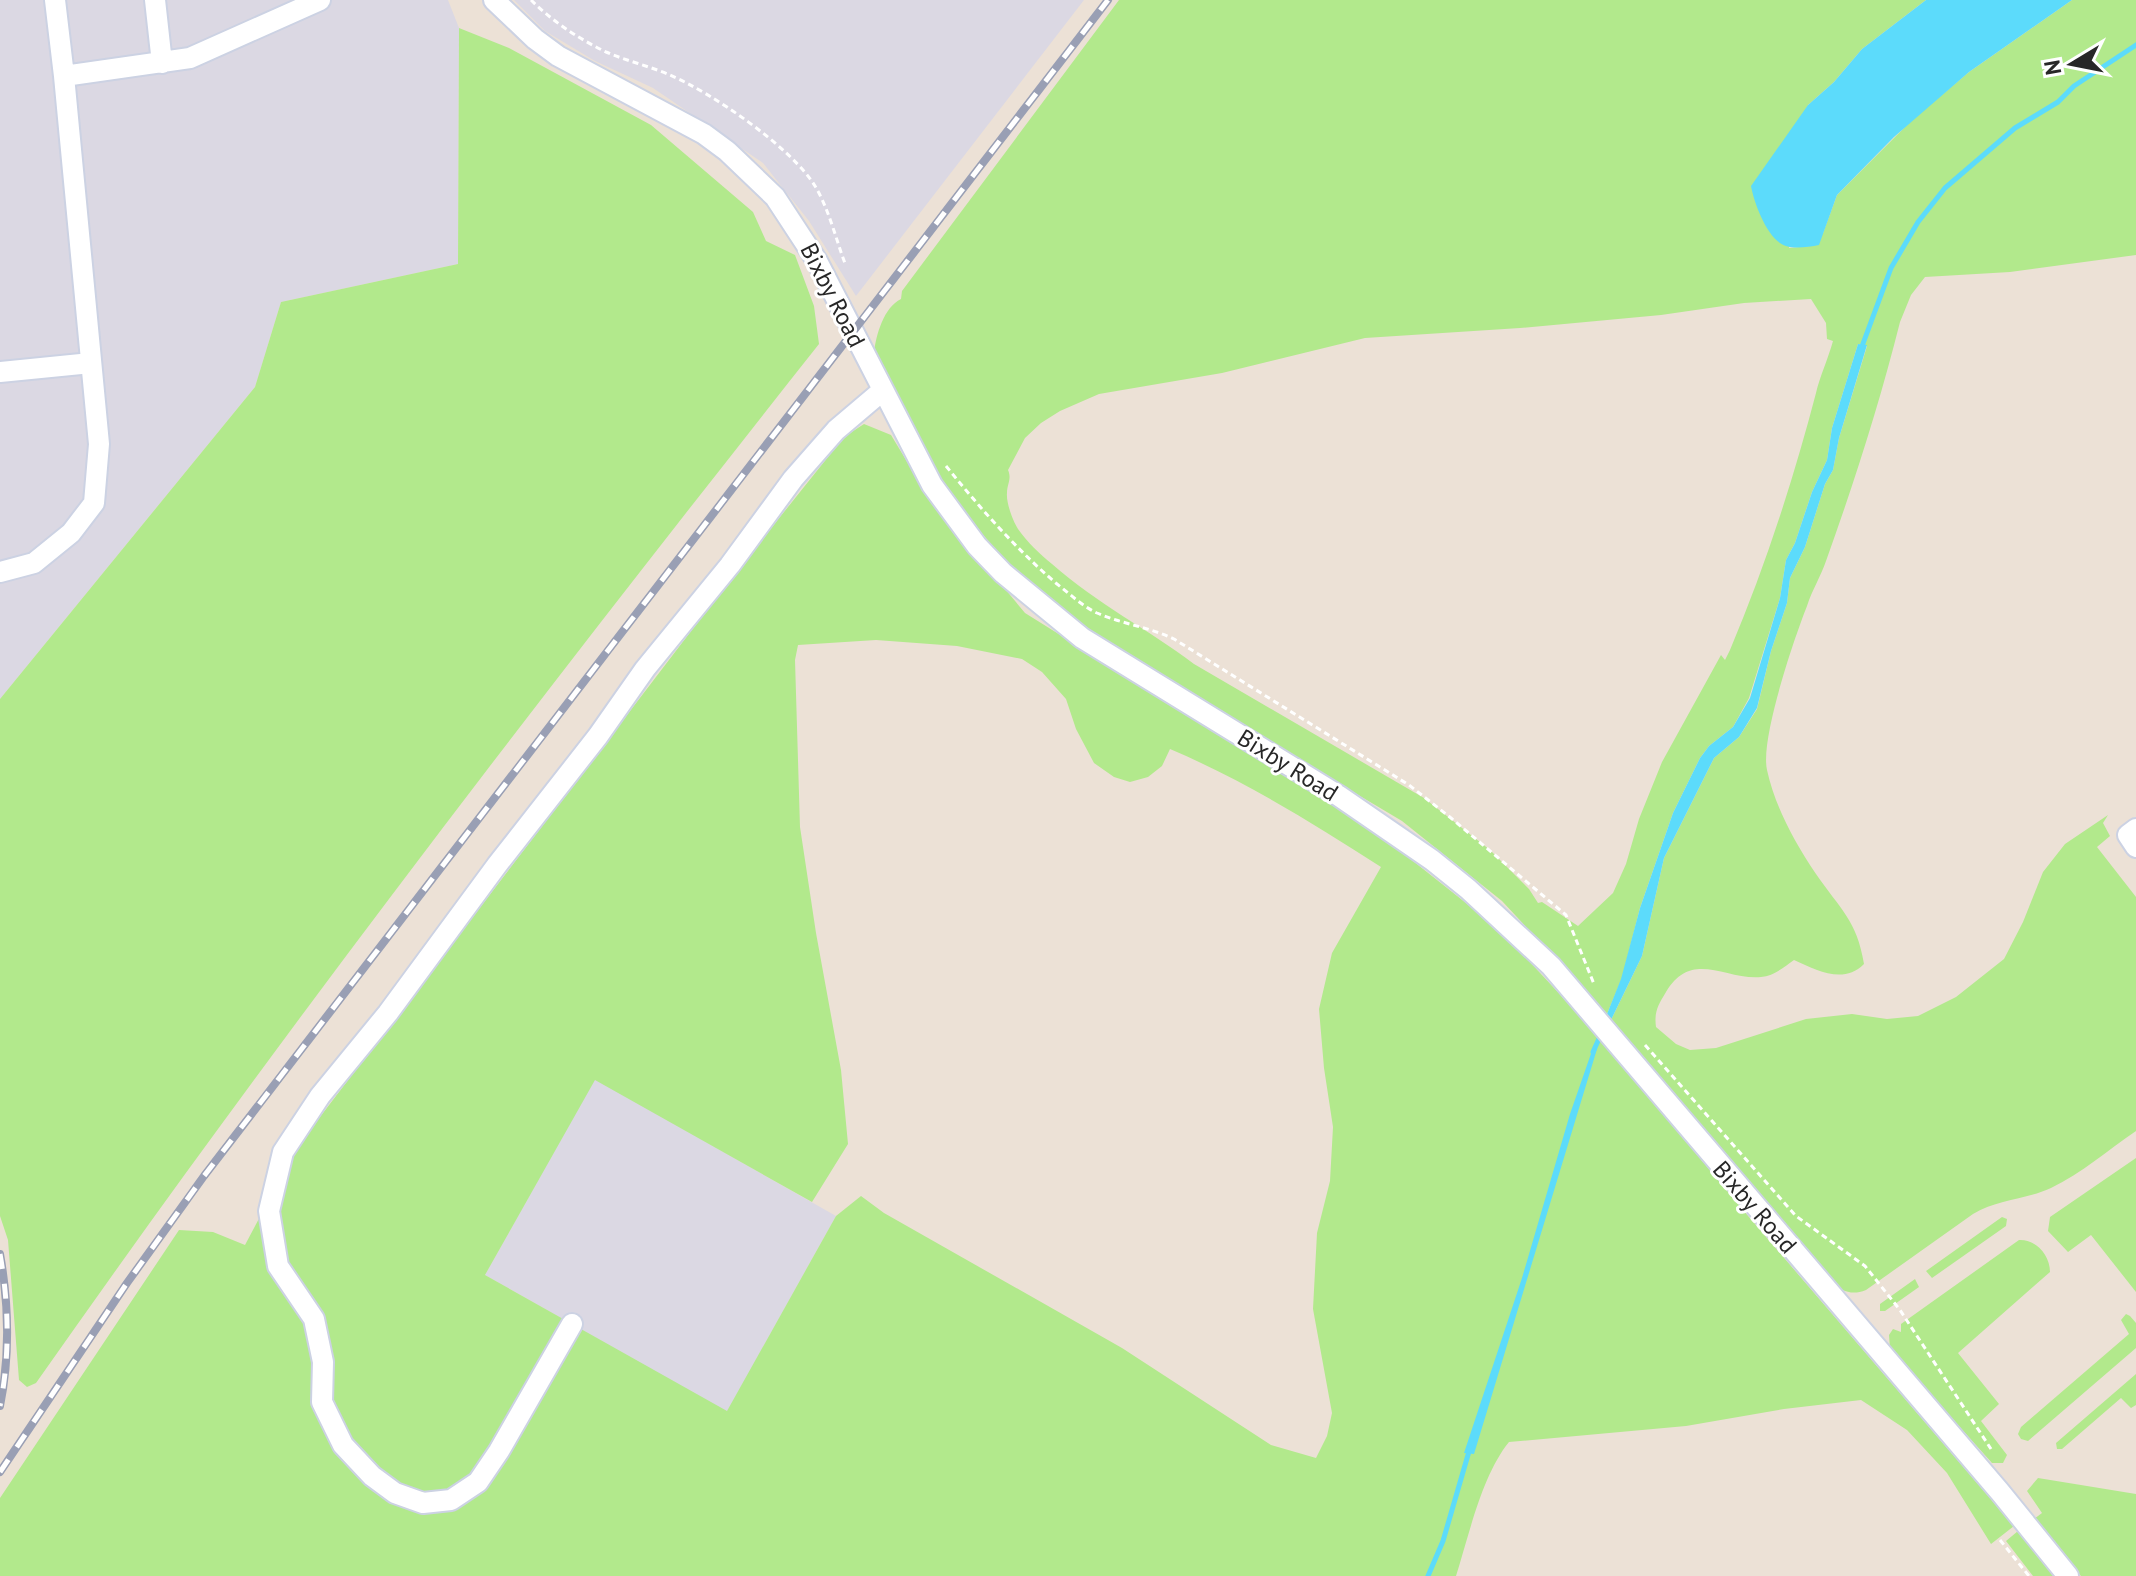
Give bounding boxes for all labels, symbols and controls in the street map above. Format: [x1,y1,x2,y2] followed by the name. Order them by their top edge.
[2032,24,2112,104] north arrow
[2037,58,2067,77] text: N
[794,238,872,352] street label: Bixby Road
[1232,722,1344,808] street label: Bixby Road
[1706,1154,1804,1260] street label: Bixby Road

